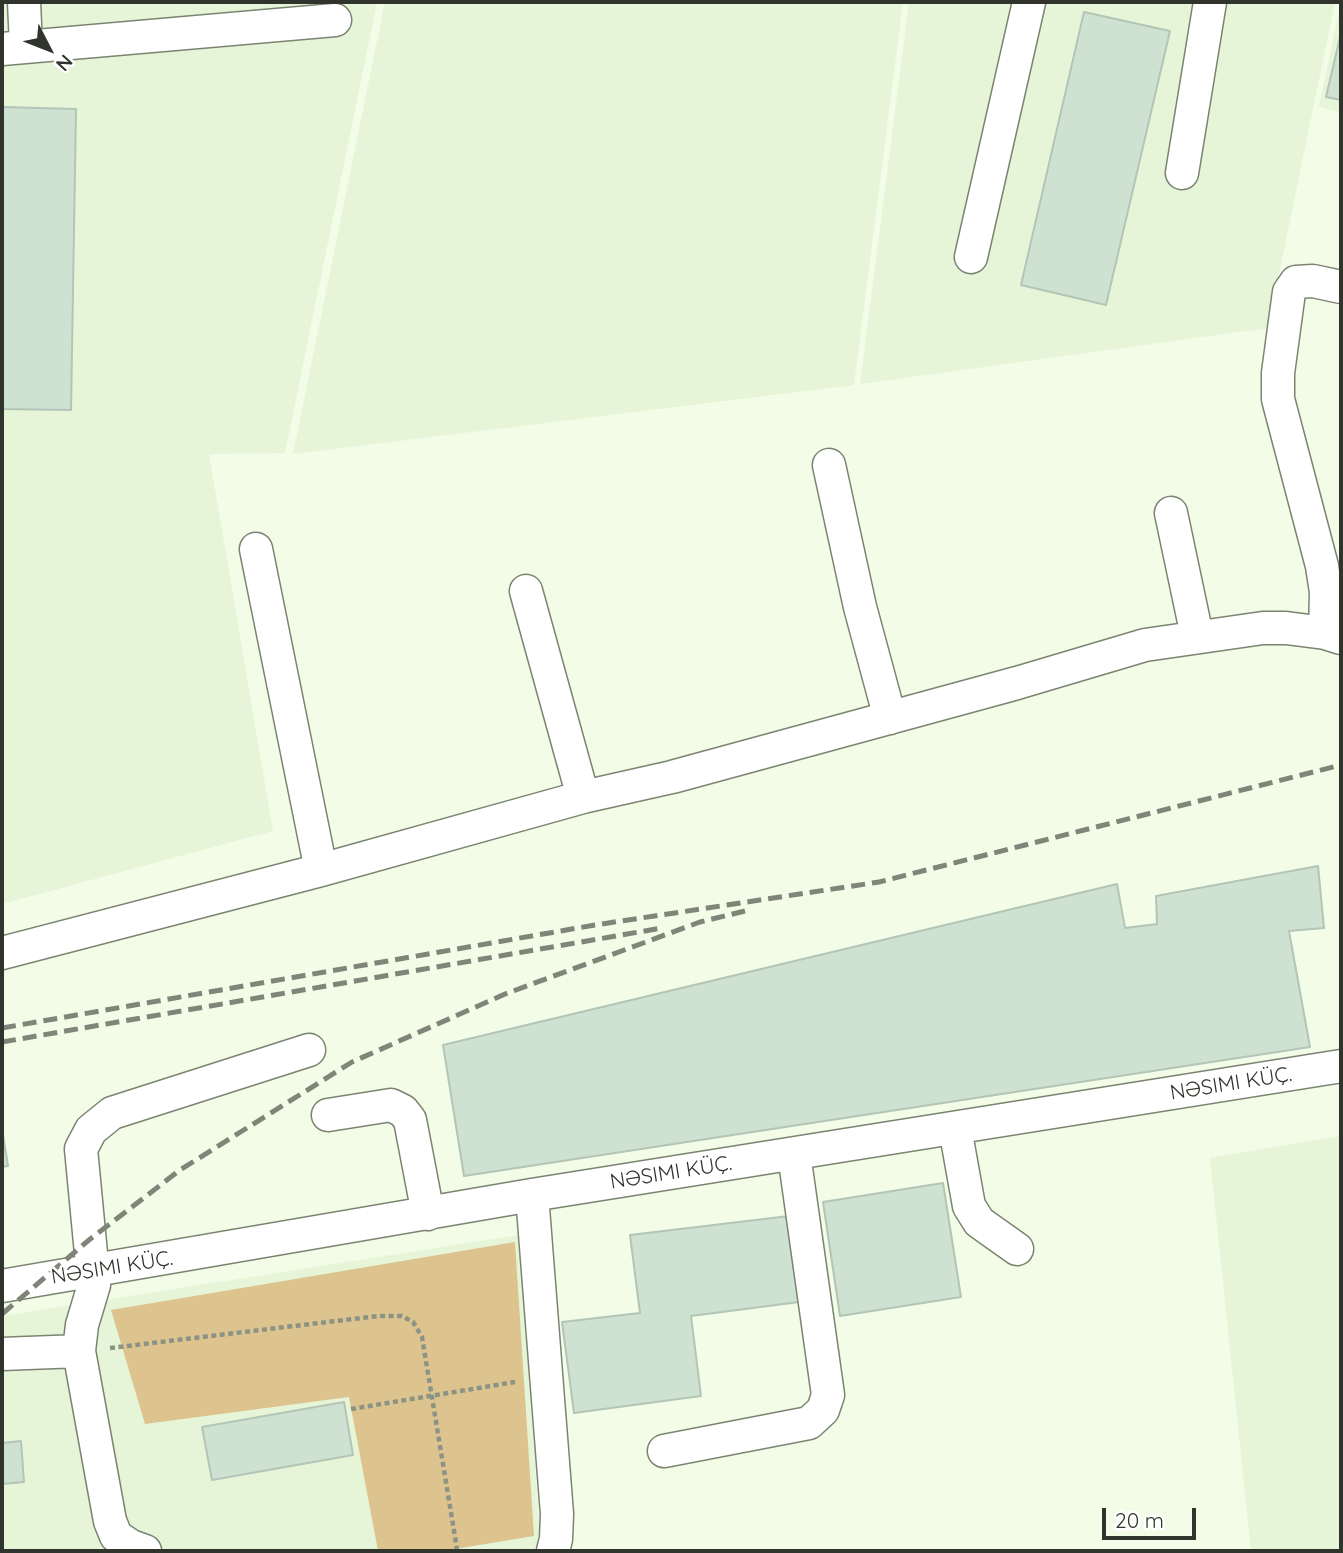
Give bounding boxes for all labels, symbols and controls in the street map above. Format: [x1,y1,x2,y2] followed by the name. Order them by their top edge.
[14,14,84,84] north arrow
[51,50,78,76] text: N
[1168,1062,1294,1106] street label: NƏSIMI KÜÇ.
[608,1151,734,1195] street label: NƏSIMI KÜÇ.
[49,1246,175,1290] street label: NƏSIMI KÜÇ.
[1105,1494,1200,1538] scale bar
[1115,1507,1164,1533] text: 20 m

